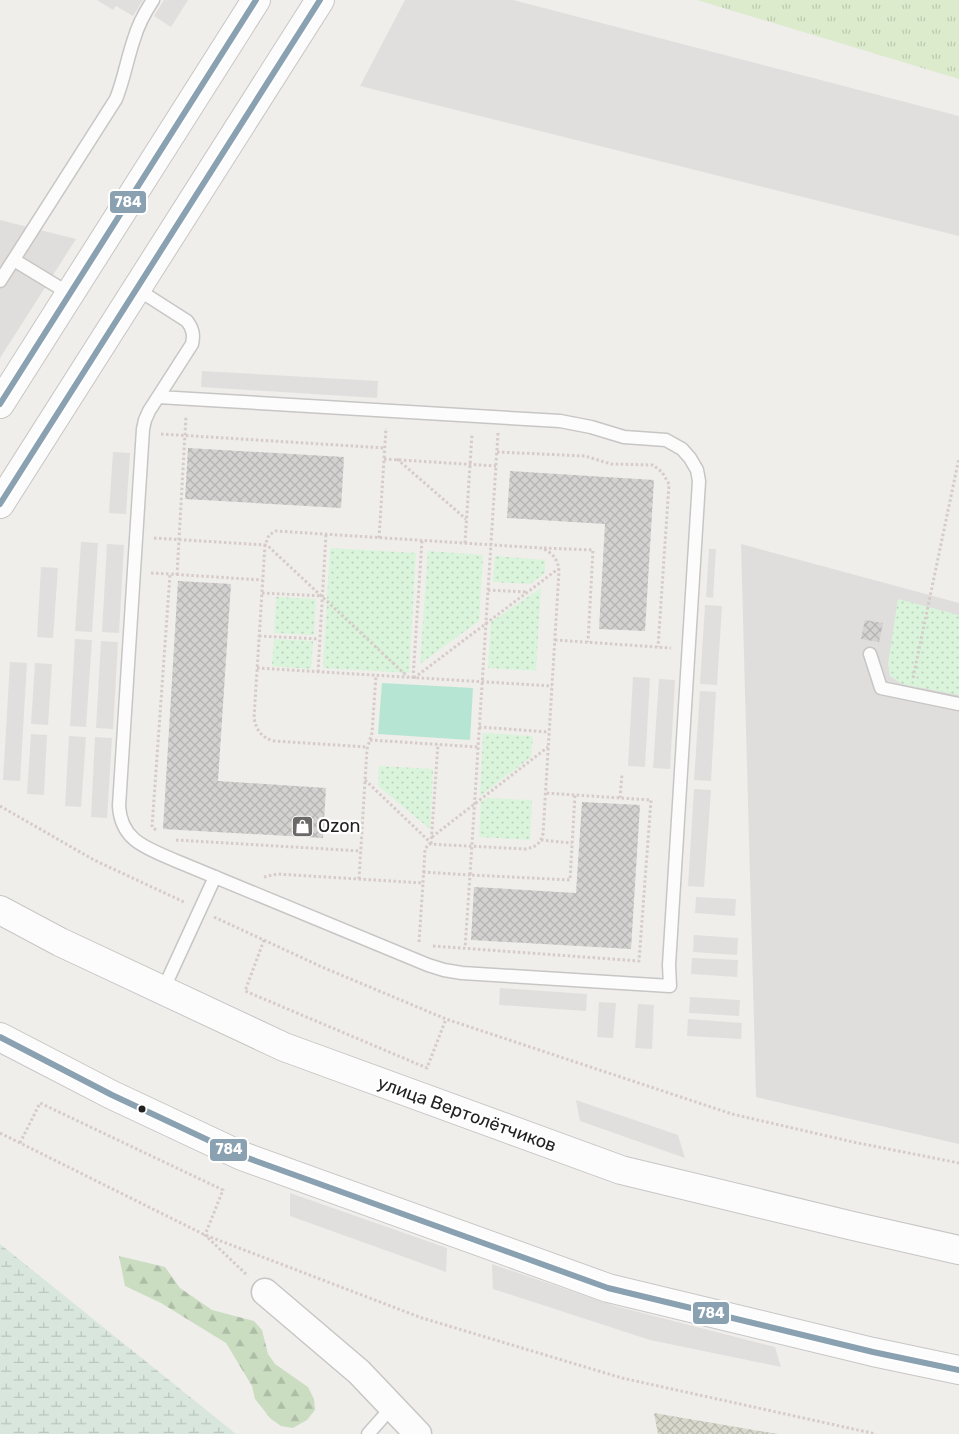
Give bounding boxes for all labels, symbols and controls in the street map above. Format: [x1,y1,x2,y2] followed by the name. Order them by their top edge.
[109,190,147,214] line badge: 784
[114,194,142,211] text: 784
[290,814,314,838] shop icon: Ozon
[318,815,360,837] place label: Ozon
[375,1071,559,1157] street label: улица Вертолётчиков
[137,1104,147,1114] unlabelled marker
[209,1138,248,1162] line badge: 784
[215,1141,243,1158] text: 784
[692,1301,730,1325] line badge: 784
[697,1305,725,1322] text: 784

